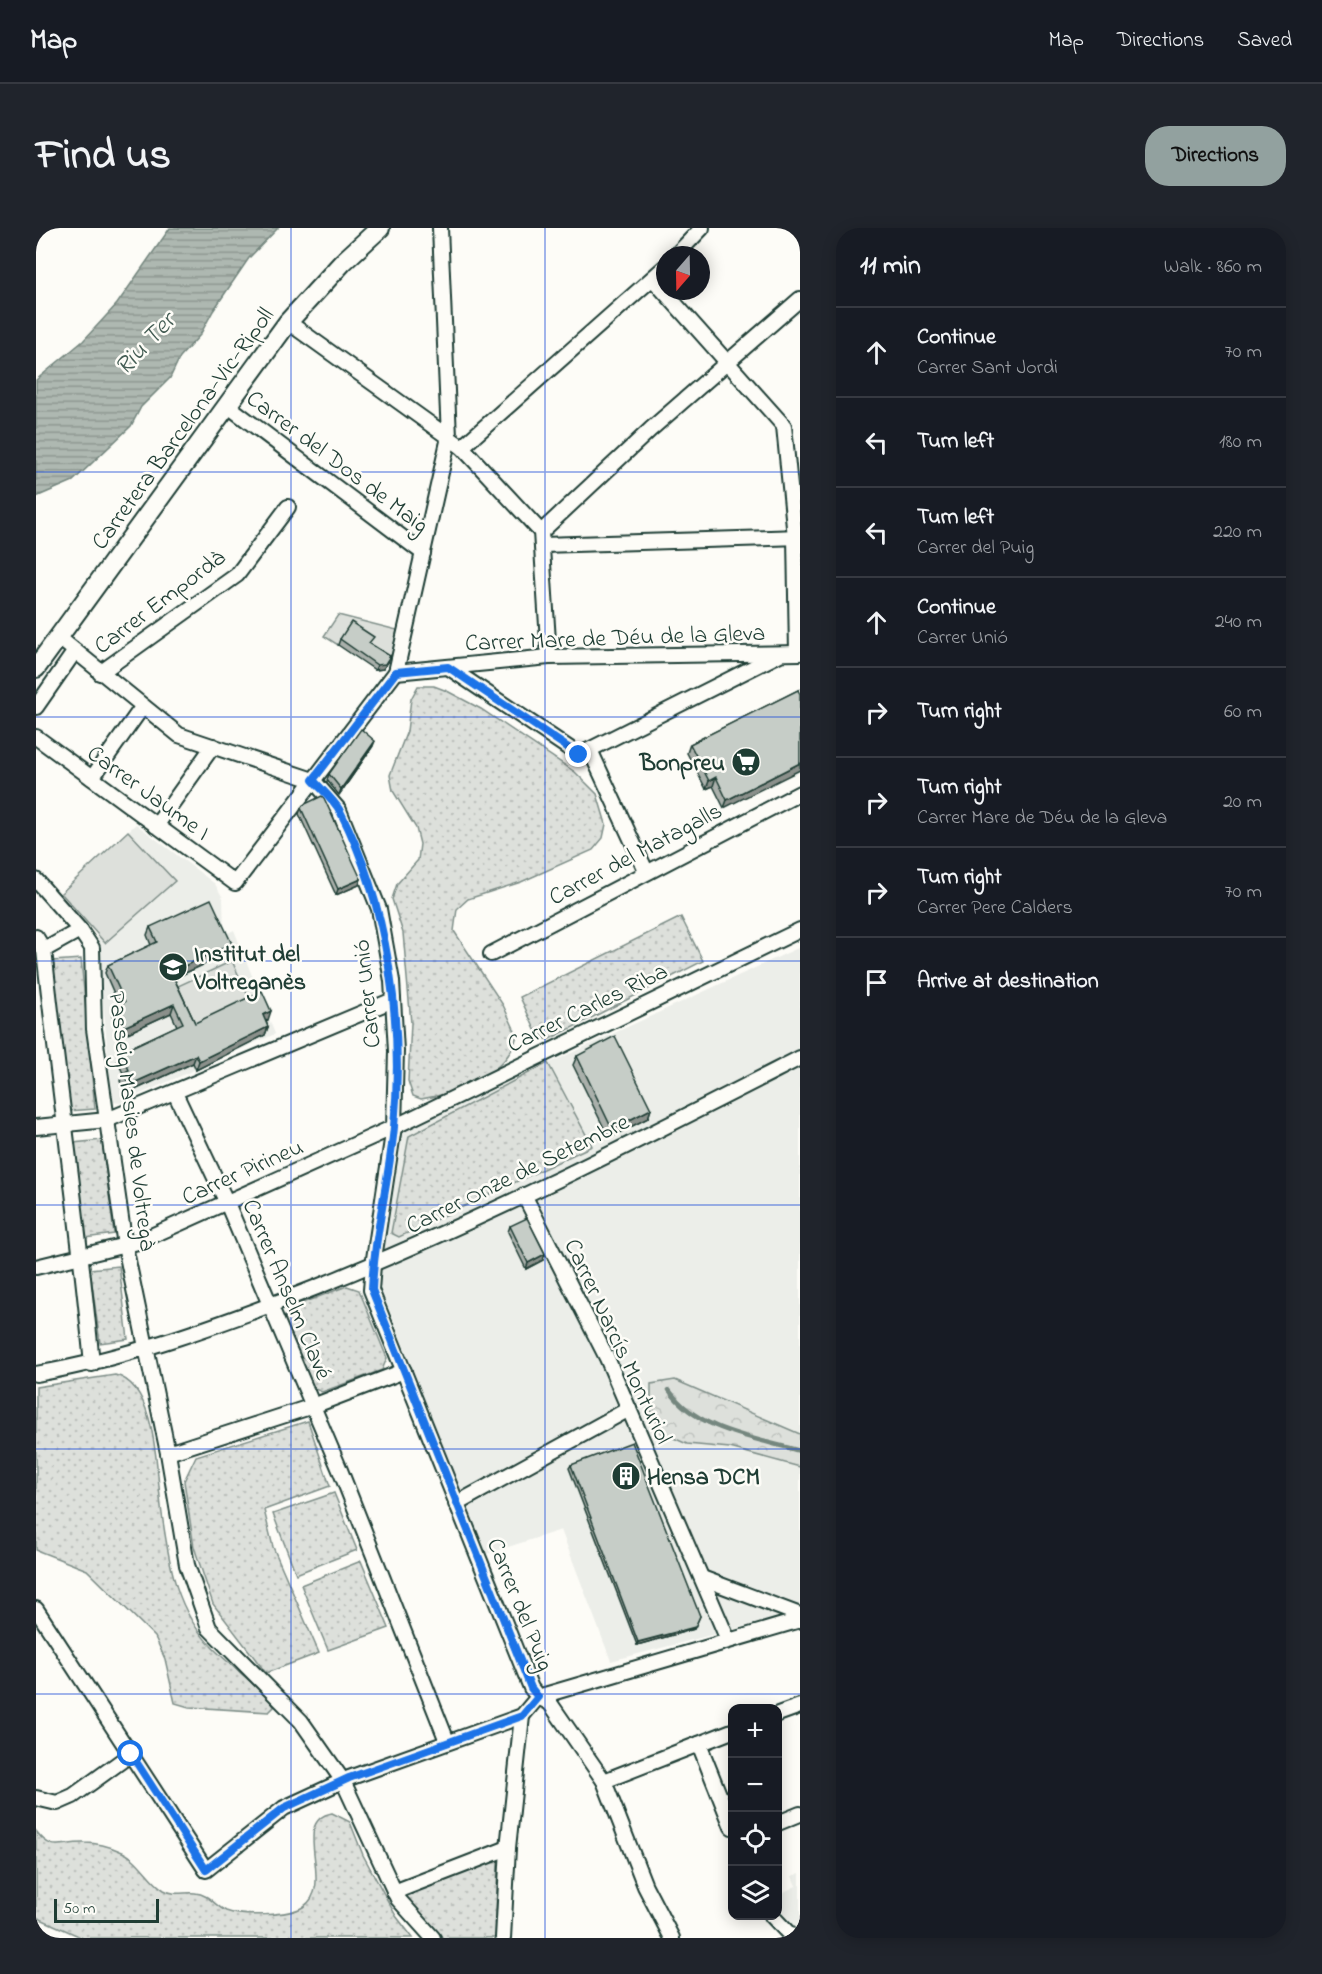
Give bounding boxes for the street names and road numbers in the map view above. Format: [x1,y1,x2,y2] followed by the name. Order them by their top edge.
[84,301,284,558] street label: Carretera Barcelona-Vic-Ripoll
[238,383,435,543] street label: Carrer del Dos de Maig
[87,542,234,664] street label: Carrer Empordà
[464,617,766,662] street label: Carrer Mare de Déu de la Gleva
[79,737,216,851] street label: Carrer Jaume I
[543,795,729,916] street label: Carrer del Matagalls
[345,938,392,1050] street label: Carrer Unió
[502,955,674,1063] street label: Carrer Carles Riba
[97,990,164,1253] street label: Passeig Masies de Voltregà
[401,1106,636,1245] street label: Carrer Onze de Setembre
[177,1131,310,1216] street label: Carrer Pirineu
[232,1194,340,1386] street label: Carrer Anselm Clavé
[554,1234,680,1451] street label: Carrer Narcís Monturiol
[476,1533,561,1677] street label: Carrer del Puig

